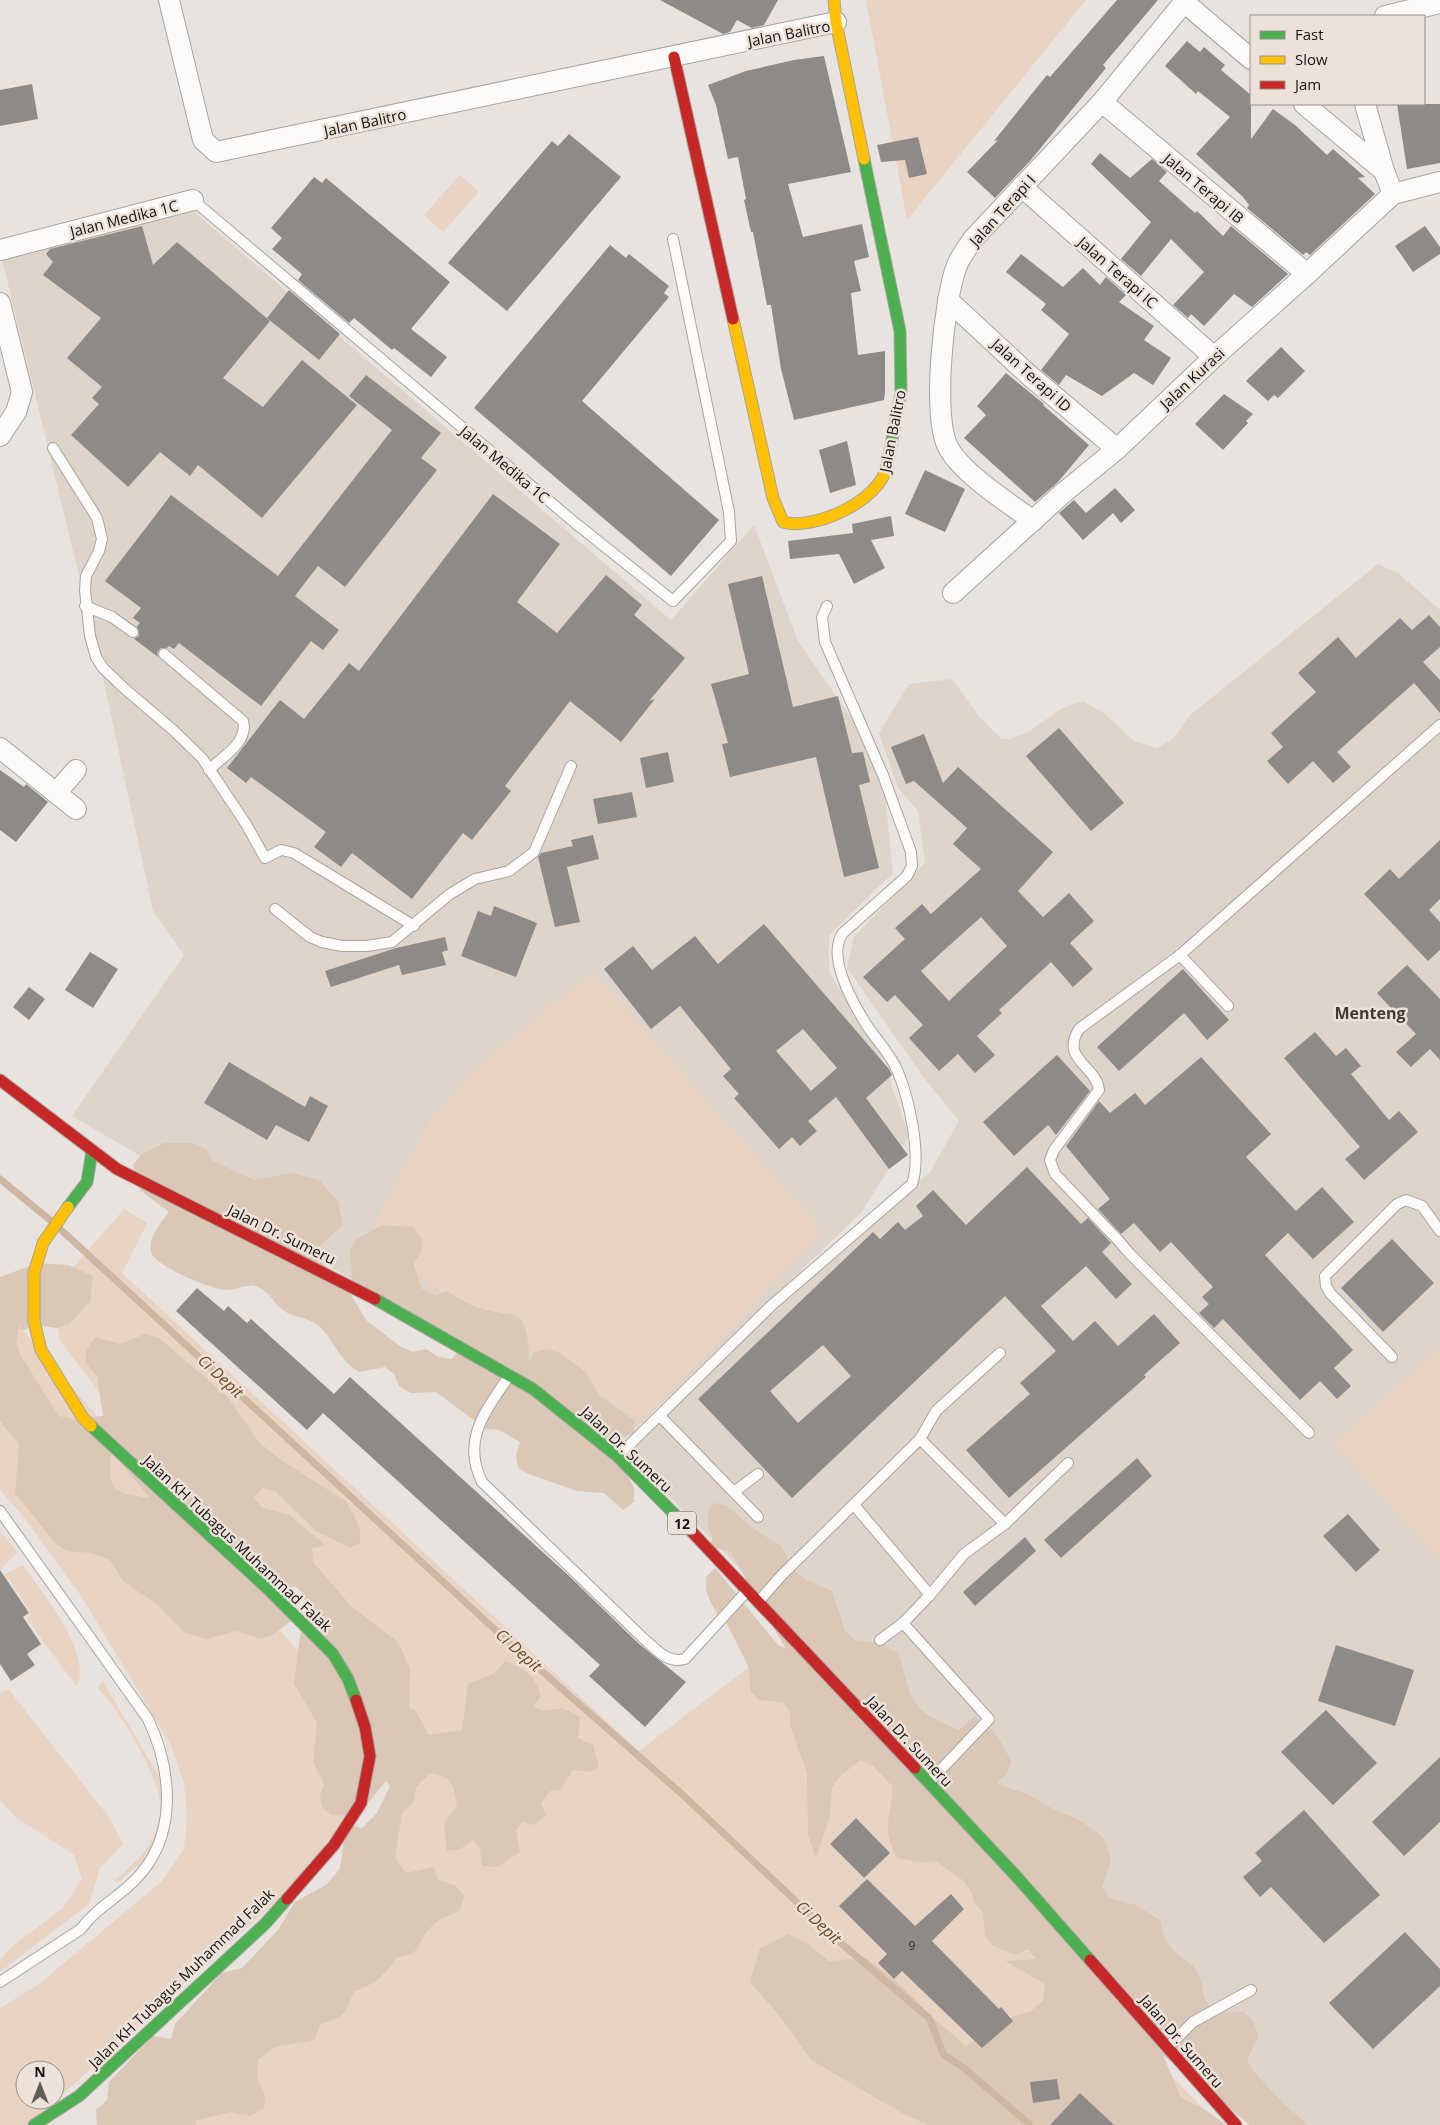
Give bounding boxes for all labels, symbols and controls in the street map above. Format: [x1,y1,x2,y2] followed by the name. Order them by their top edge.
[744,15,832,51] street label: Jalan Balitro
[1250,15,1425,105] legend
[1295,24,1324,44] text: Fast
[1295,49,1328,69] text: Slow
[1293,74,1321,94] text: Jam
[320,104,408,141] street label: Jalan Balitro
[1158,147,1249,228] street label: Jalan Terapi IB
[963,170,1039,252] street label: Jalan Terapi I
[66,195,180,242] street label: Jalan Medika 1C
[1072,231,1162,312] street label: Jalan Terapi IC
[986,333,1076,416] street label: Jalan Terapi ID
[1154,343,1229,414] street label: Jalan Kurasi
[874,388,910,476] street label: Jalan Balitro
[455,420,554,507] street label: Jalan Medika 1C
[1334,1002,1406,1024] district label: Menteng
[223,1198,339,1269] street label: Jalan Dr. Sumeru
[193,1349,249,1403] water label: Ci Depit
[576,1400,677,1496] street label: Jalan Dr. Sumeru
[138,1449,337,1636] street label: Jalan KH Tubagus Muhammad Falak
[668,1512,696,1535] road number: 12
[491,1623,547,1677] water label: Ci Depit
[861,1690,957,1791] street label: Jalan Dr. Sumeru
[82,1884,278,2074] street label: Jalan KH Tubagus Muhammad Falak
[791,1895,847,1949] water label: Ci Depit
[909,1937,916,1954] house number: 9
[1135,1989,1228,2092] street label: Jalan Dr. Sumeru
[15,2060,65,2110] north arrow
[34,2062,46,2081] text: N

